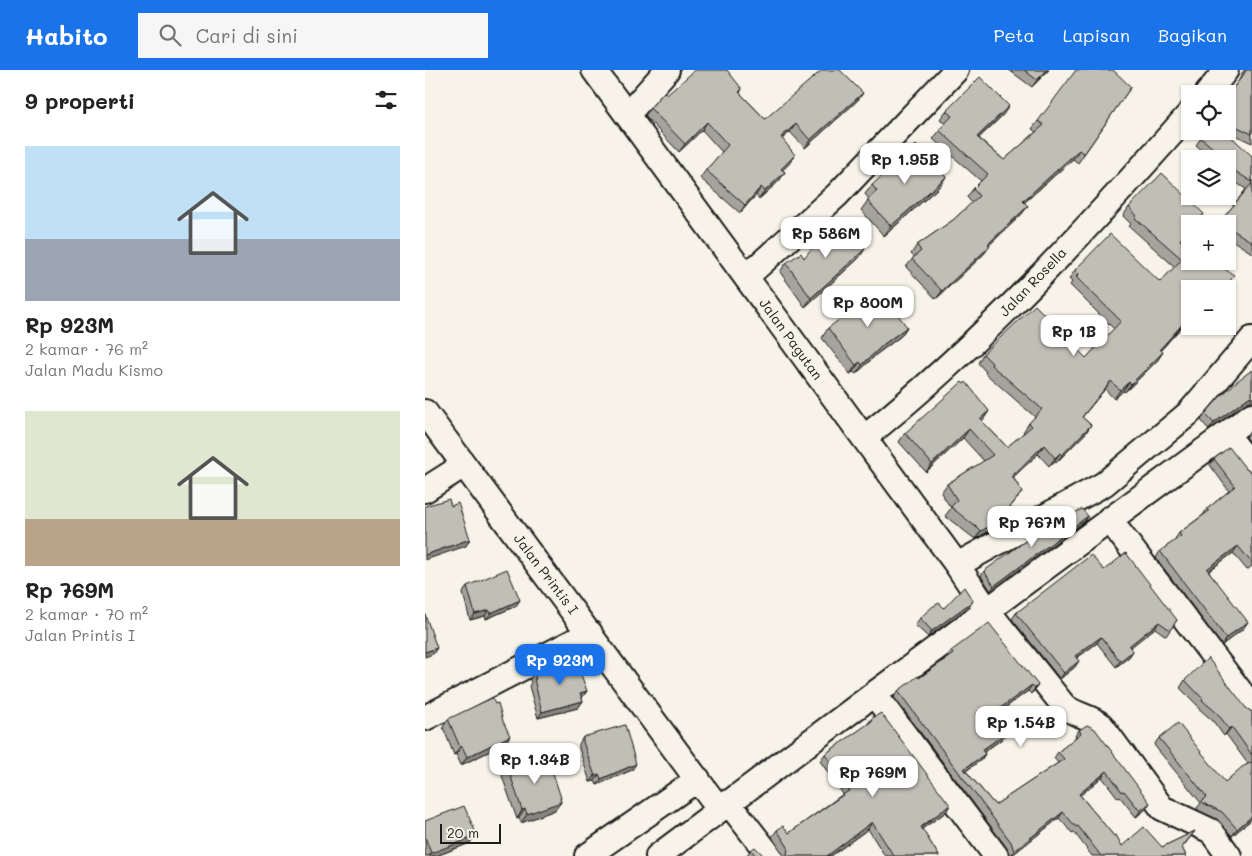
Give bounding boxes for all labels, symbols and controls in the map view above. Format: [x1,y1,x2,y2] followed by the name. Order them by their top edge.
[138,13,488,58] search box
[25,20,108,51] text: Habito
[156,21,184,49] icon: search
[196,23,298,48] text: Cari di sini
[993,23,1035,47] text: Peta
[1063,23,1130,47] text: Lapisan
[1158,23,1227,47] text: Bagikan
[1181,85,1236,335] map controls
[1181,85,1236,140] button: locate
[372,86,400,114] icon: filters
[25,87,135,114] text: 9 properti
[853,142,957,185] pin: Rp 1.95B
[871,148,939,169] text: Rp 1.95B
[1181,150,1236,205] button: layers
[168,178,258,268] icon: home
[1181,215,1236,270] button: +
[780,216,872,259] pin: Rp 586M
[792,222,860,243] text: Rp 586M
[995,243,1071,320] street label: Jalan Rosella
[1181,280,1236,335] button: −
[822,286,914,328] pin: Rp 800M
[833,291,903,312] text: Rp 800M
[755,294,827,383] street label: Jalan Pagutan
[25,311,114,338] text: Rp 923M
[1039,314,1109,357] pin: Rp 1B
[1052,320,1096,341] text: Rp 1B
[25,338,148,359] text: 2 kamar · 76 m²
[25,359,163,380] text: Jalan Madu Kismo
[168,443,258,533] icon: home
[986,506,1078,548] pin: Rp 767M
[998,511,1066,532] text: Rp 767M
[510,529,583,618] street label: Jalan Printis I
[25,576,114,603] text: Rp 769M
[25,603,148,624] text: 2 kamar · 70 m²
[25,624,135,645] text: Jalan Printis I
[514,644,606,686] pin: Rp 923M
[526,649,594,670] text: Rp 923M
[969,706,1073,748] pin: Rp 1.54B
[986,711,1056,732] text: Rp 1.54B
[483,742,587,785] pin: Rp 1.34B
[500,748,570,769] text: Rp 1.34B
[827,756,919,798] pin: Rp 769M
[839,761,907,782] text: Rp 769M
[440,821,501,844] scale bar
[447,823,479,842] text: 20 m

